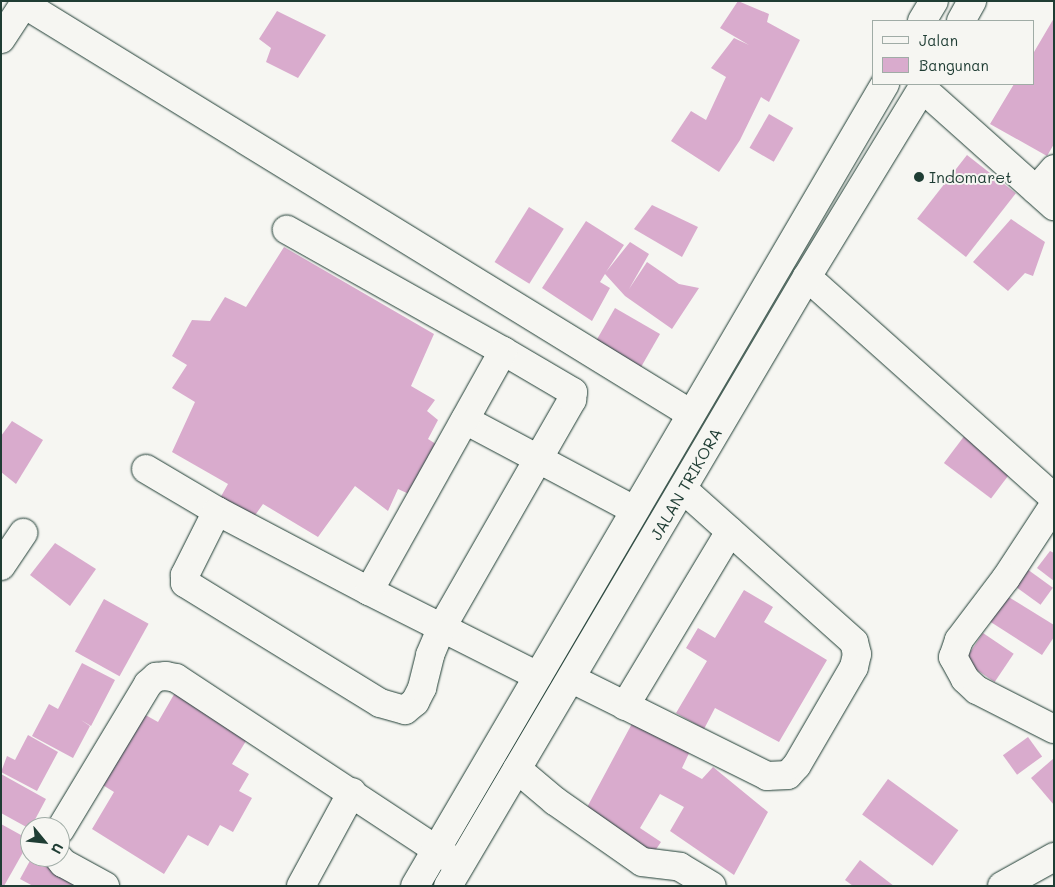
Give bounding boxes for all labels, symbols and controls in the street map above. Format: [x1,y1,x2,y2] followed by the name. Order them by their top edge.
[872,20,1035,85] legend
[919,30,958,50] text: Jalan
[919,55,989,75] text: Bangunan
[929,167,1012,187] place label: Indomaret
[913,171,925,183] marker: Indomaret
[646,425,726,543] street label: JALAN TRIKORA
[20,817,70,867] north arrow
[47,840,69,858] text: U

